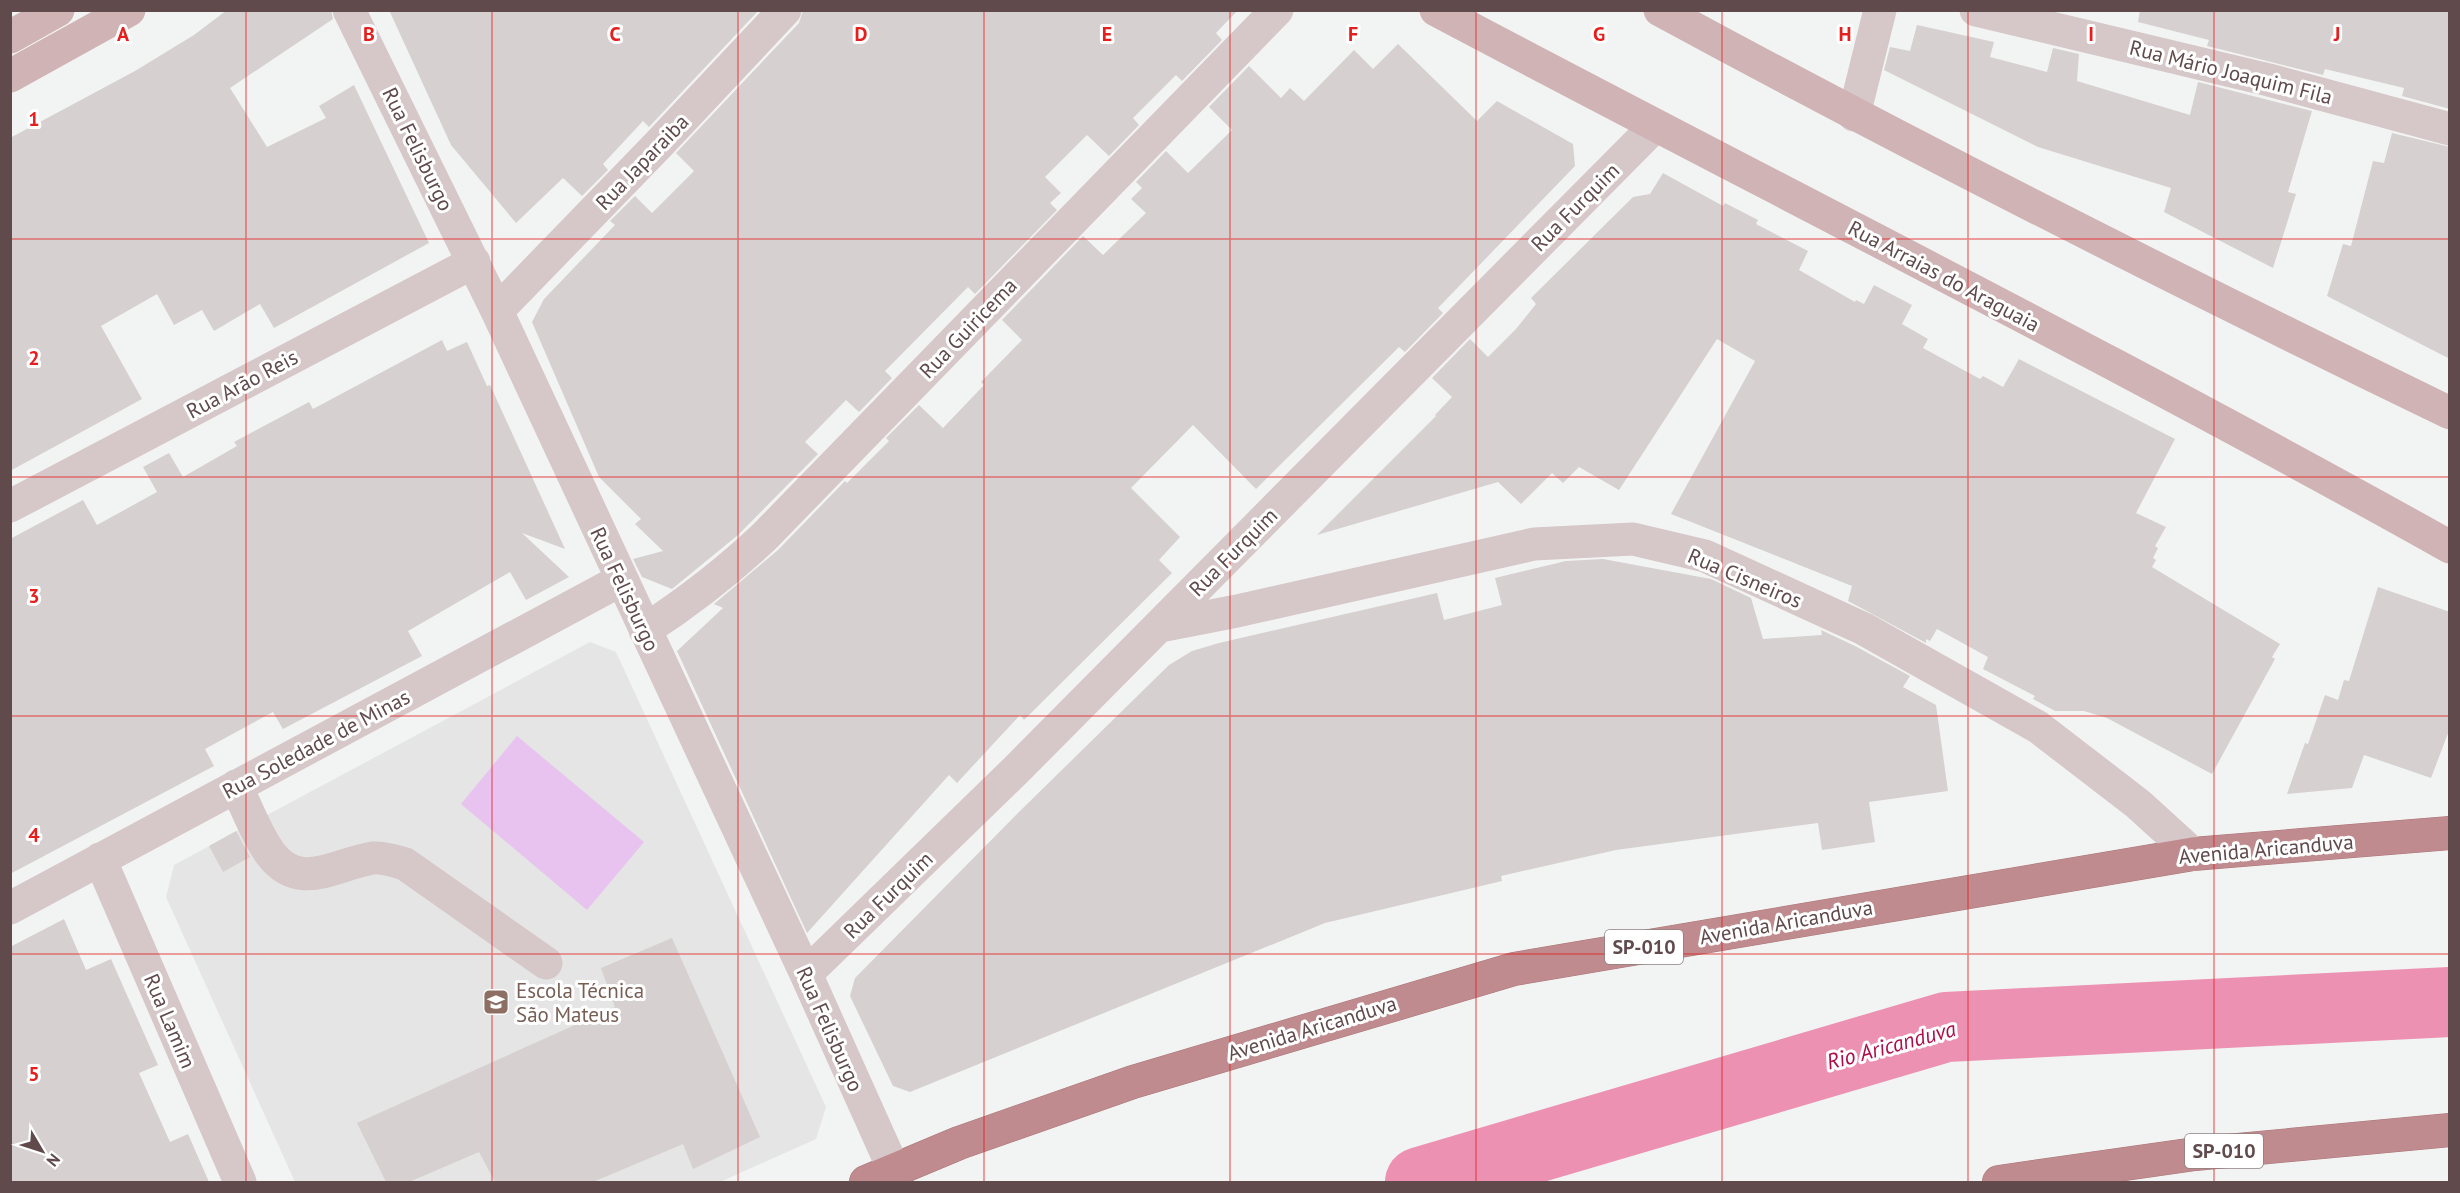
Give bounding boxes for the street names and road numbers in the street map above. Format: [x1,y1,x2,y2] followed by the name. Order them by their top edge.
[2127,35,2335,109] street label: Rua Mário Joaquim Fila
[376,83,460,215] street label: Rua Felisburgo
[590,108,694,216] street label: Rua Japaraiba
[1525,157,1625,257] street label: Rua Furquim
[1844,214,2044,338] street label: Rua Arraias do Araguaia
[913,272,1023,384] street label: Rua Guiricema
[182,343,302,425] street label: Rua Arão Reis
[1183,502,1283,602] street label: Rua Furquim
[584,523,666,655] street label: Rua Felisburgo
[1684,542,1806,614] street label: Rua Cisneiros
[218,683,414,805] street label: Rua Soledade de Minas
[2177,828,2355,870] street label: Avenida Aricanduva
[838,846,938,944] street label: Rua Furquim
[1697,893,1875,951] street label: Avenida Aricanduva
[1605,930,1683,964] road number: SP-010
[790,962,870,1096] street label: Rua Felisburgo
[138,970,202,1072] street label: Rua Lamim
[1224,989,1400,1067] street label: Avenida Aricanduva
[2185,1134,2263,1168] road number: SP-010

